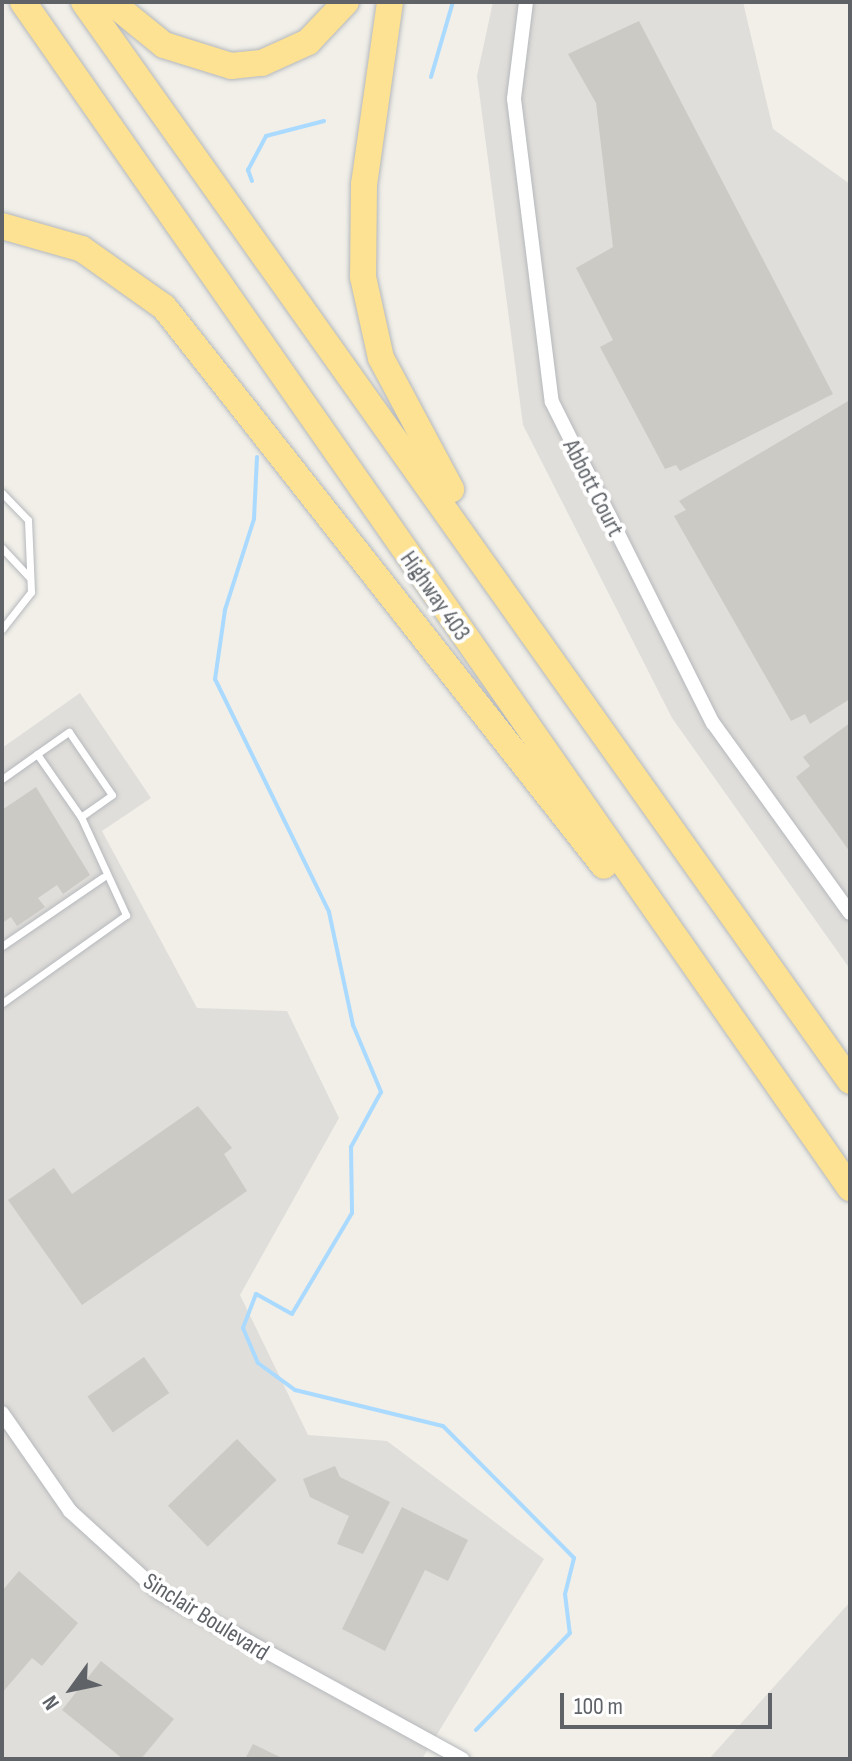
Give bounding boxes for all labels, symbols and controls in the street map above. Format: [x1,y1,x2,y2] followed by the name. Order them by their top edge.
[556,435,630,541] street label: Abbott Court
[394,546,476,646] street label: Highway 403
[138,1567,274,1667] street label: Sinclair Boulevard
[32,1649,112,1729] north arrow
[564,1677,776,1727] scale bar
[37,1690,66,1715] text: N
[574,1692,623,1721] text: 100 m

